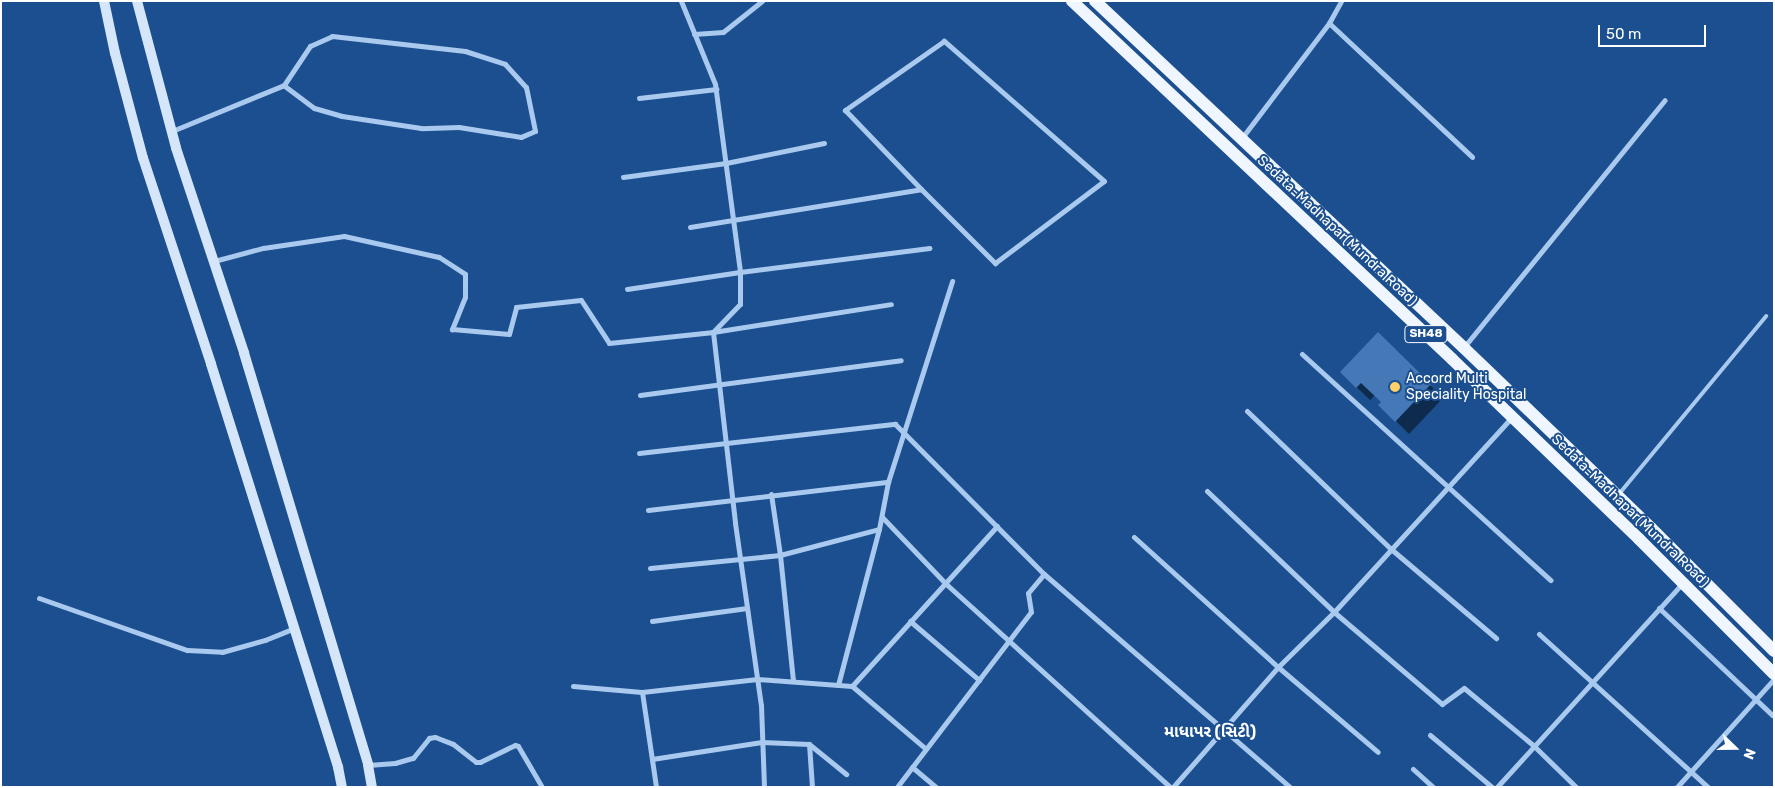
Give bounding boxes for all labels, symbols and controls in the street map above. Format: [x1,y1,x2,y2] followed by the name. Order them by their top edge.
[1600,15,1708,47] scale bar
[1606,25,1641,43] text: 50 m
[1254,152,1420,310] street label: Sedata-Madhapar(Mundra Road)
[1404,324,1448,344] road number: SH48
[1406,371,1527,404] place label: Accord Multi Speciality Hospital
[1388,380,1402,394] marker: Accord Multi Speciality Hospital
[1548,431,1712,591] street label: Sedata-Madhapar(Mundra Road)
[1164,722,1256,742] district label: માધાપર (સિટી)
[1710,723,1760,773] north arrow
[1740,746,1759,762] text: N

